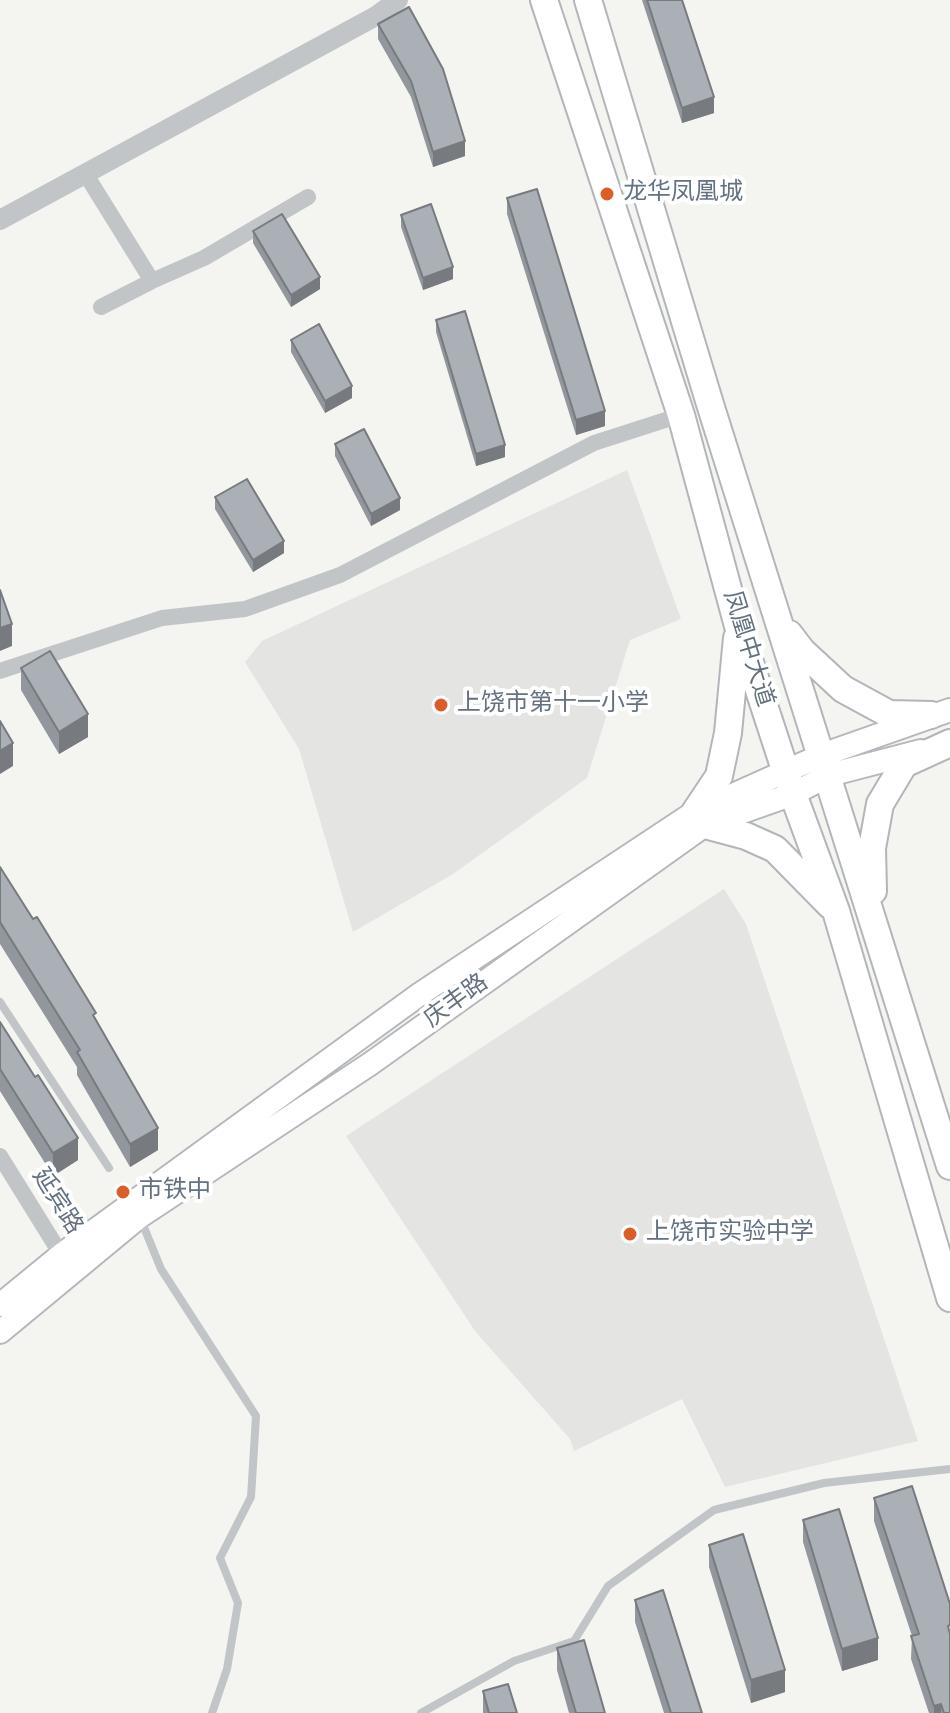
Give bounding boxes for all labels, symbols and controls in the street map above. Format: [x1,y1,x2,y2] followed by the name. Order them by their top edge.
[623,180,743,208] place label: 龙华凤凰城
[598,185,616,203] marker: 龙华凤凰城
[716,587,778,711] street label: 凤凰中大道
[457,691,649,719] place label: 上饶市第十一小学
[432,696,450,714] marker: 上饶市第十一小学
[419,969,495,1035] street label: 庆丰路
[25,1164,87,1240] street label: 延宾路
[139,1178,211,1206] place label: 市铁中
[114,1183,132,1201] marker: 市铁中
[646,1220,814,1248] place label: 上饶市实验中学
[621,1225,639,1243] marker: 上饶市实验中学

